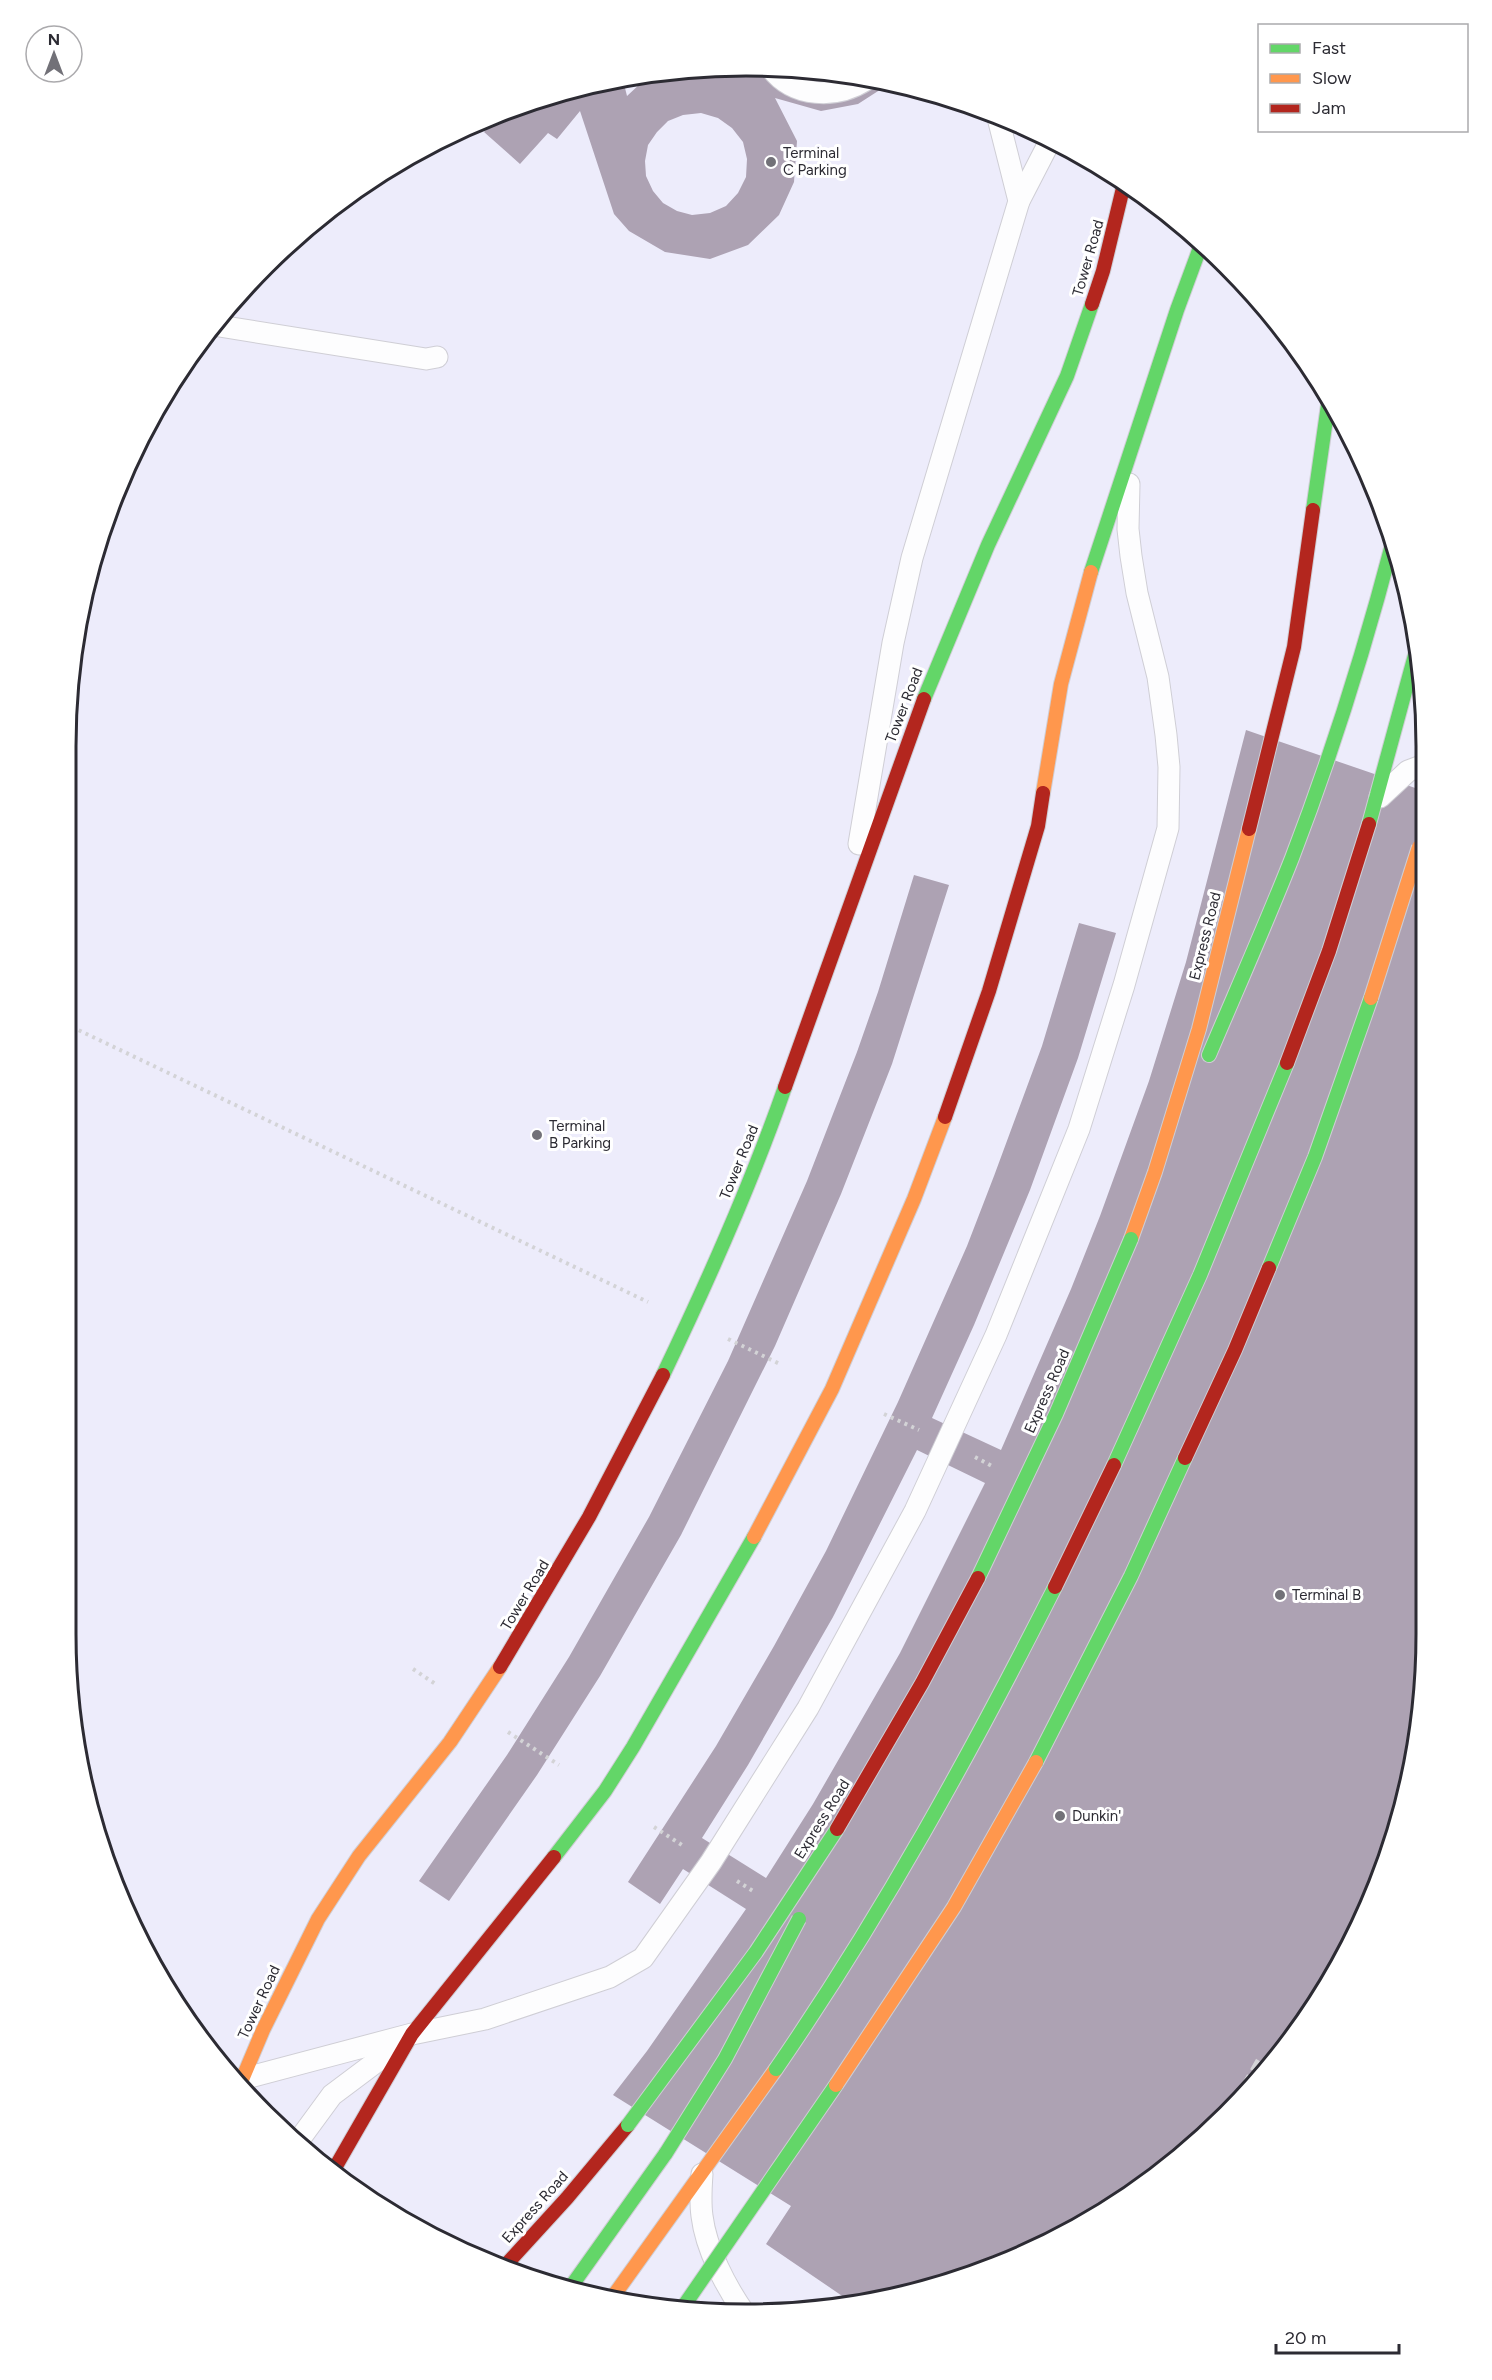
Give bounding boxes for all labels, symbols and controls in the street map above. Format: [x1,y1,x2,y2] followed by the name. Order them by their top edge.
[24,24,84,84] north arrow
[1258,24,1468,132] legend
[48,30,60,49] text: N
[1312,37,1346,59] text: Fast
[1312,67,1351,89] text: Slow
[1312,97,1346,119] text: Jam
[783,144,847,179] place label: Terminal C Parking
[764,155,778,169] marker: Terminal C Parking
[1068,218,1108,298] street label: Tower Road
[881,665,927,745] street label: Tower Road
[1185,890,1225,982] street label: Express Road
[549,1117,611,1152] place label: Terminal B Parking
[716,1122,762,1202] street label: Tower Road
[530,1128,544,1142] marker: Terminal B Parking
[1020,1346,1074,1436] street label: Express Road
[497,1557,553,1633] street label: Tower Road
[1292,1586,1361,1604] place label: Terminal B
[1273,1588,1287,1602] marker: Terminal B
[790,1776,854,1862] street label: Express Road
[1072,1807,1121,1825] place label: Dunkin'
[1053,1809,1067,1823] marker: Dunkin'
[234,1962,284,2042] street label: Tower Road
[498,2167,572,2247] street label: Express Road
[1276,2317,1399,2355] scale bar
[1285,2327,1326,2349] text: 20 m

